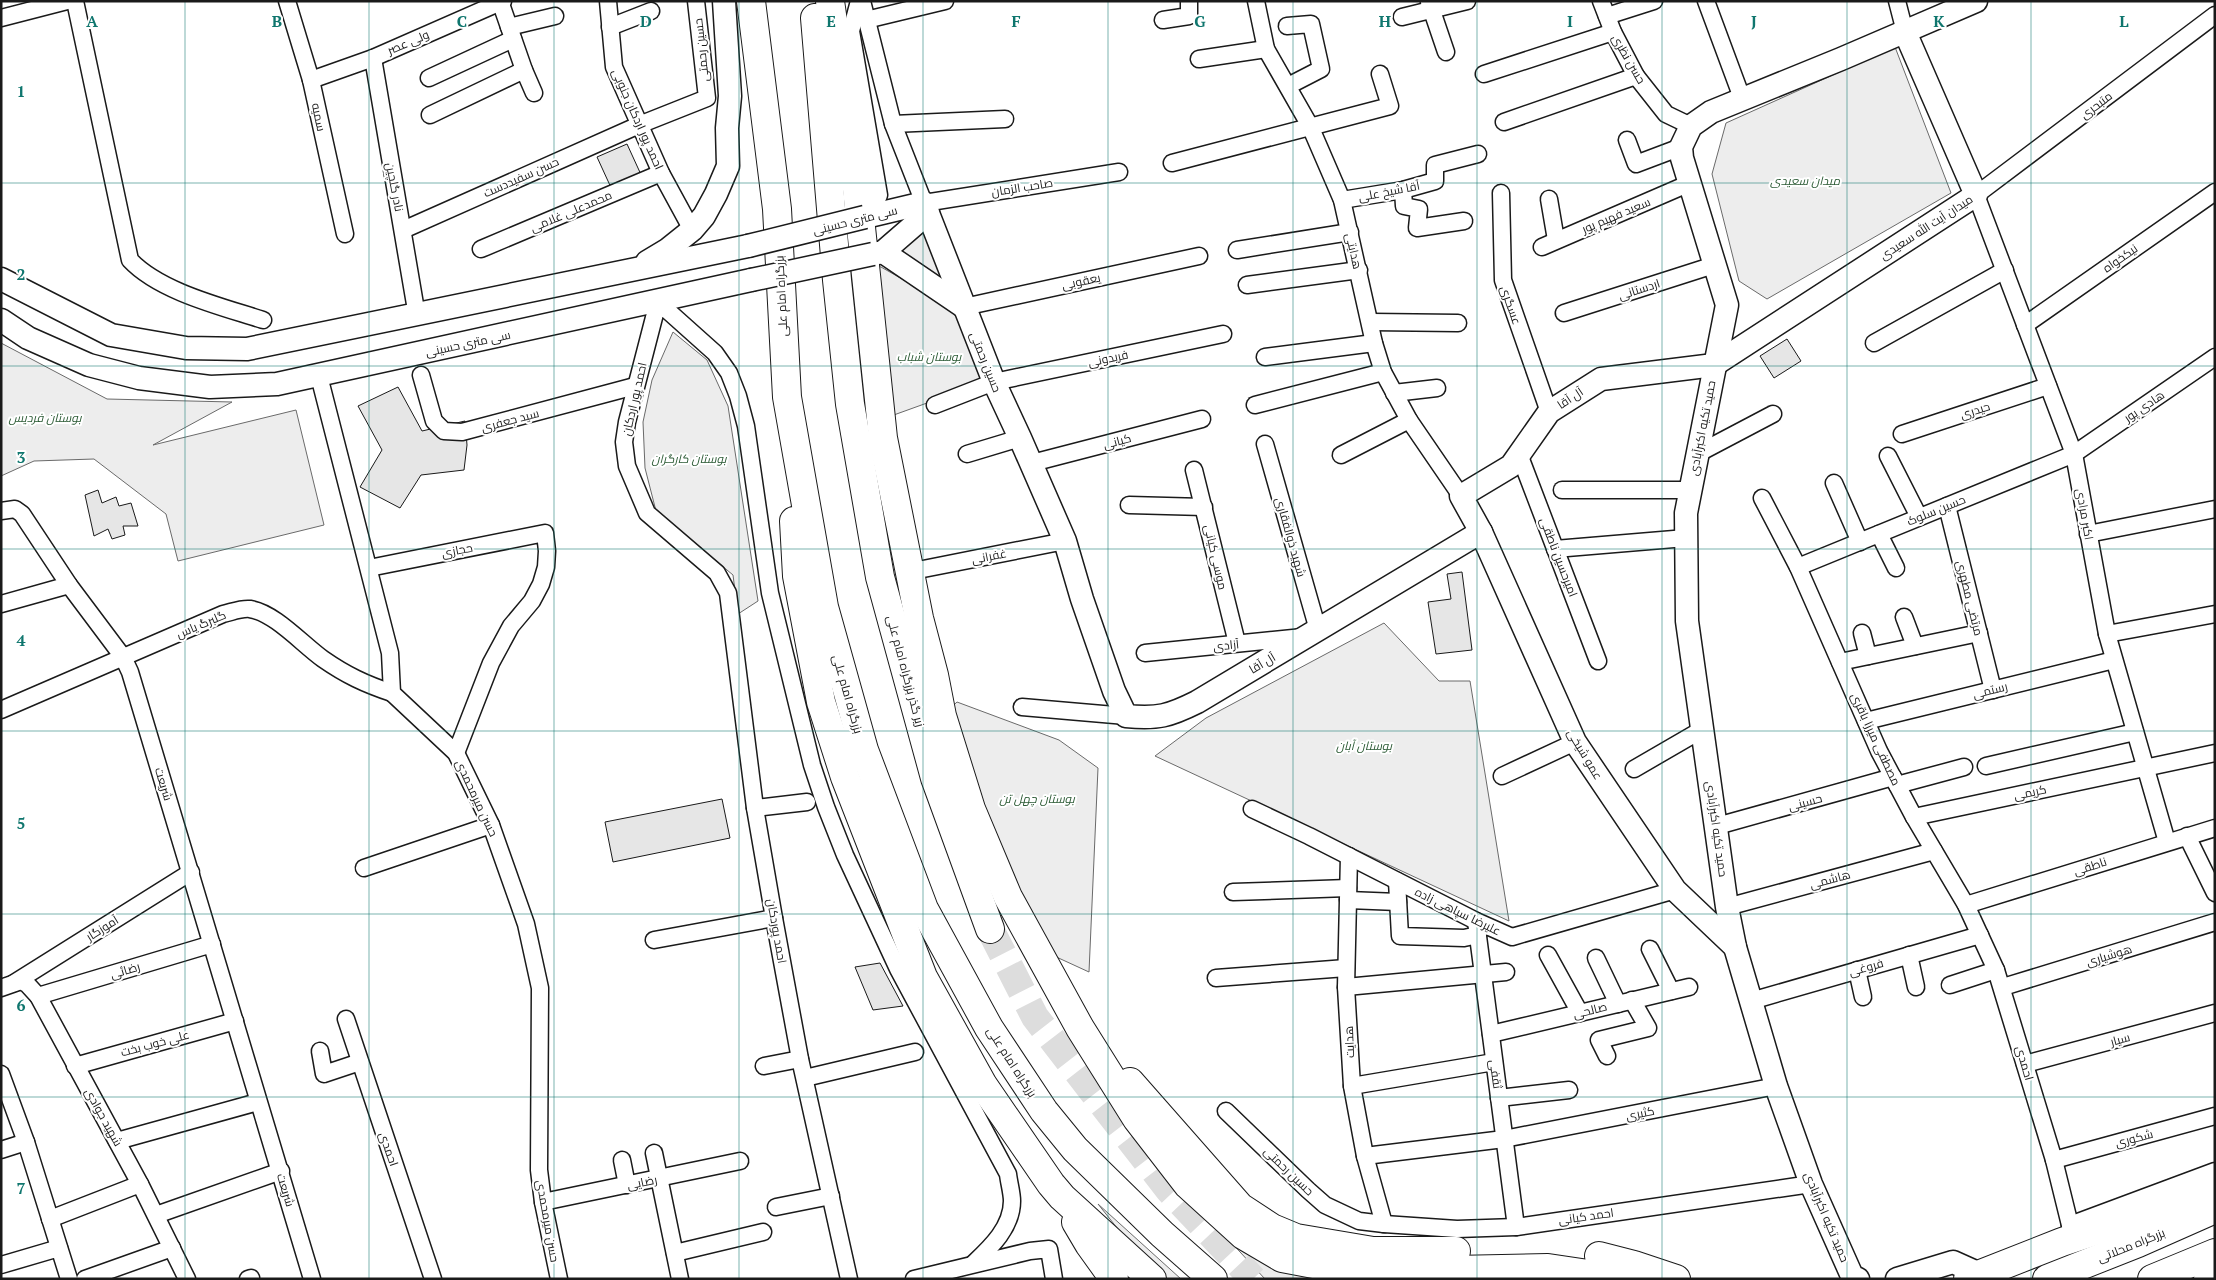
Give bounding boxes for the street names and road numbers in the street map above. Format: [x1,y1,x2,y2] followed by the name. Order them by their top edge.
[690,17,712,83] street label: حسین رحمتی
[384,27,431,58] street label: ولی عصر
[1609,32,1649,86] street label: حسن نظری
[607,66,667,172] street label: احمد پور اردکان جنوبی
[2077,88,2115,122] street label: متبحری
[309,102,329,133] street label: سمیه
[481,154,561,200] street label: حسن سفیددست
[381,161,407,213] street label: نادر گلچین
[990,175,1054,199] street label: صاحب الزمان
[1357,178,1422,205] street label: آقا شیخ علی
[528,187,614,235] street label: محمدعلی غلامی
[1877,191,1975,263] street label: میدان آیت الله سعیدی
[1578,194,1654,238] street label: سعید فهیم پور
[811,202,899,238] street label: سی متری حسینی
[1343,232,1365,270] street label: هدایتی
[2100,241,2140,275] street label: نیکخواه
[771,255,792,337] street label: بزرگراه امام علی
[1060,269,1103,292] street label: یعقوبی
[1616,275,1662,303] street label: اردستانی
[1497,284,1525,326] street label: عسگری
[424,327,512,359] street label: سی متری حسینی
[967,330,1005,394] street label: حسین رحمتی
[1086,346,1130,370] street label: فریدونی
[618,361,652,438] street label: احمد پور اردکان
[1685,379,1719,477] street label: حمید تکیه اکبرآبادی
[1554,384,1587,412] street label: آل آقا
[2120,387,2168,427] street label: هادی پور
[1958,398,1992,422] street label: حیدری
[480,405,541,435] street label: سید جعفری
[1101,430,1133,452] street label: کیانی
[2073,487,2097,541] street label: اکبر مرادی
[1905,491,1967,529] street label: حسین سلوک
[1272,495,1310,579] street label: شهید ذوالفقاری
[1537,515,1581,599] street label: امیرحسین ناطقی
[1201,523,1231,591] street label: موسی کیانی
[440,540,474,560] street label: حجازی
[970,545,1008,567] street label: غفرانی
[1953,559,1987,637] street label: مرتضی مطهری
[174,607,228,641] street label: گلبرگ یاس
[883,614,928,729] street label: زیر گذر بزرگراه امام علی
[1212,636,1241,654] street label: آزادی
[1246,649,1279,677] street label: آل آقا
[829,653,866,735] street label: بزرگراه امام علی
[1971,678,2009,702] street label: رستمی
[1848,690,1904,788] street label: مصطفی میرزا باقری
[1564,726,1606,782] street label: عمو شیخی
[453,757,501,839] street label: حسن میرمحمدی
[152,766,176,802] street label: شریعت
[1703,780,1731,878] street label: حمید تکیه اکبرآبادی
[2012,781,2048,803] street label: کریمی
[1786,790,1824,814] street label: حسینی
[2072,854,2108,878] street label: ناطقی
[1808,866,1852,892] street label: هاشمی
[1412,884,1503,939] street label: علیرضا سپاهی زاده
[762,897,790,965] street label: احمد پوردکان
[82,912,122,944] street label: آموزگار
[2084,941,2134,969] street label: هوشیاری
[1847,955,1885,979] street label: فروغی
[108,958,142,982] street label: رضائی
[1571,999,1609,1021] street label: صالحی
[983,1024,1040,1101] street label: بزرگراه امام علی
[1341,1026,1357,1058] street label: هدایت
[119,1027,191,1059] street label: علی خوب بخت
[2107,1029,2132,1049] street label: سیار
[2013,1044,2037,1082] street label: احمدی
[1487,1059,1506,1090] street label: ثقفی
[82,1085,126,1149] street label: شهید جوادی
[1624,1103,1656,1123] street label: کثیری
[2113,1126,2155,1150] street label: شکوری
[376,1130,402,1168] street label: احمدی
[1261,1143,1317,1199] street label: حسین رحمتی
[1801,1170,1853,1264] street label: حمید تکیه اکبرآبادی
[274,1172,298,1208] street label: شریعت
[626,1172,658,1192] street label: رضایی
[533,1179,563,1263] street label: حسن میرمحمدی
[1557,1205,1615,1227] street label: احمد کیانی
[2095,1225,2167,1265] street label: بزرگراه محلاتی

